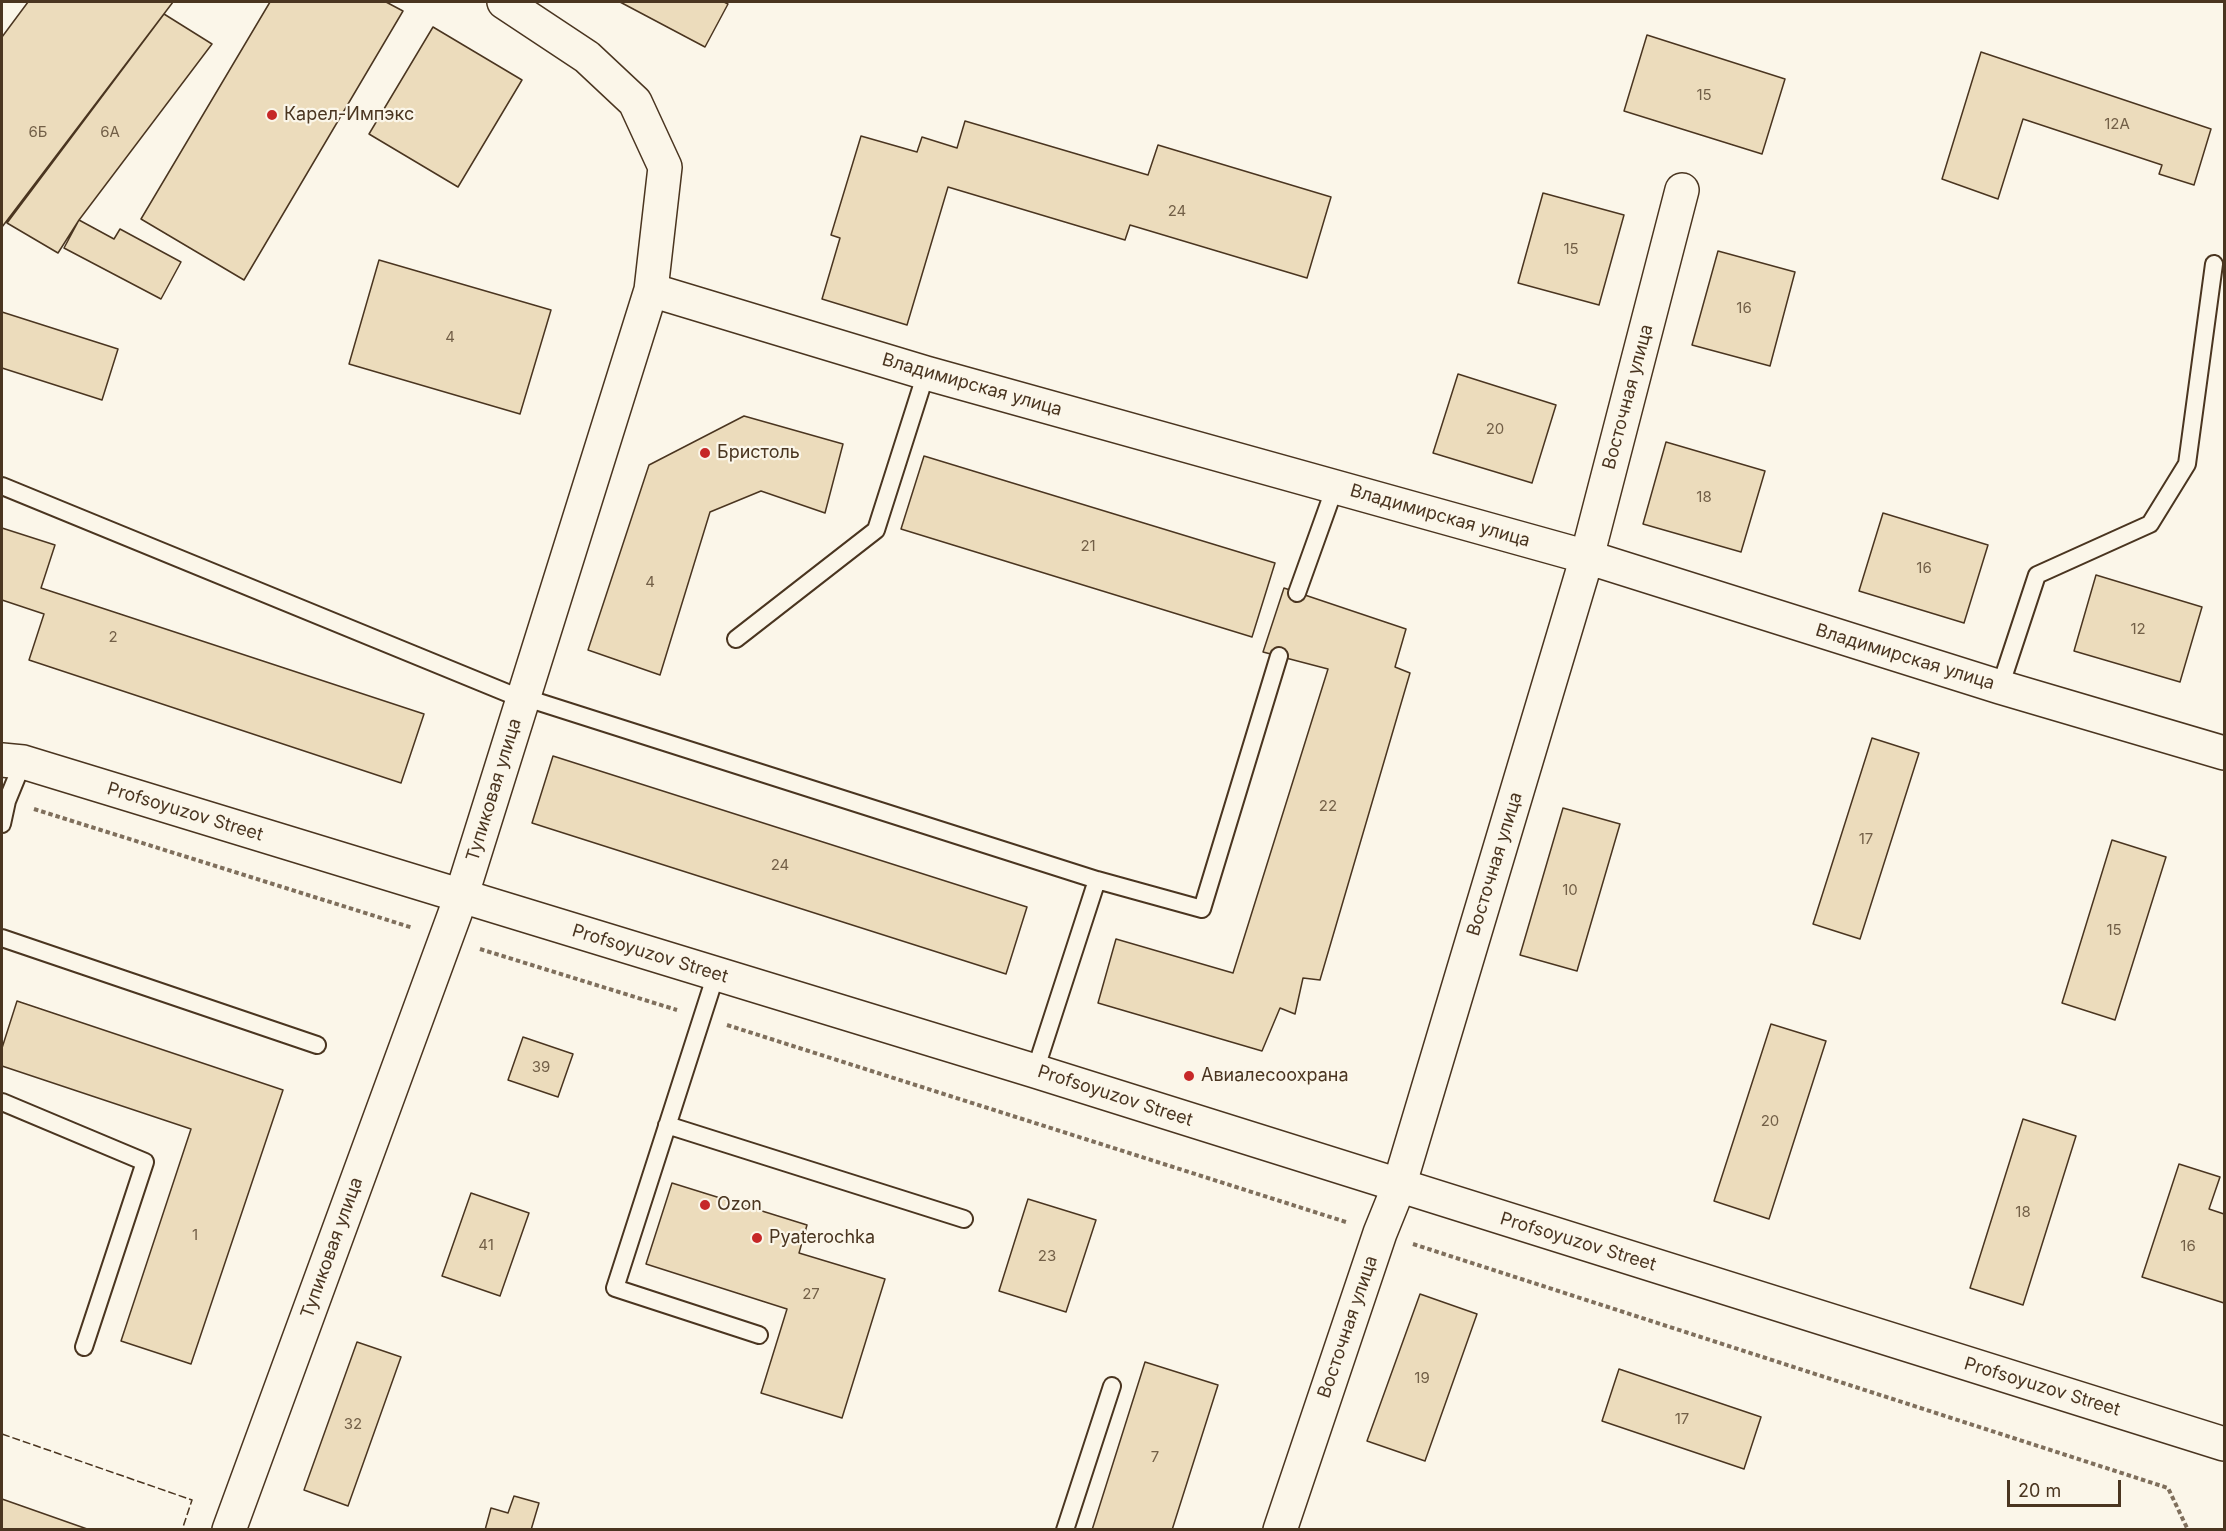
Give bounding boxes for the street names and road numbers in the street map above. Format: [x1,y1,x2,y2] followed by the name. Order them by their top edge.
[1598,322,1658,472] street label: Восточная улица
[880,349,1064,421] street label: Владимирская улица
[1348,480,1532,552] street label: Владимирская улица
[1813,619,1997,695] street label: Владимирская улица
[462,716,526,864] street label: Тупиковая улица
[104,778,266,846] street label: Profsoyuzov Street
[1463,789,1527,939] street label: Восточная улица
[569,920,731,988] street label: Profsoyuzov Street
[1035,1061,1195,1131] street label: Profsoyuzov Street
[296,1175,368,1321] street label: Тупиковая улица
[1497,1208,1659,1276] street label: Profsoyuzov Street
[1313,1253,1383,1401] street label: Восточная улица
[1961,1353,2123,1421] street label: Profsoyuzov Street

